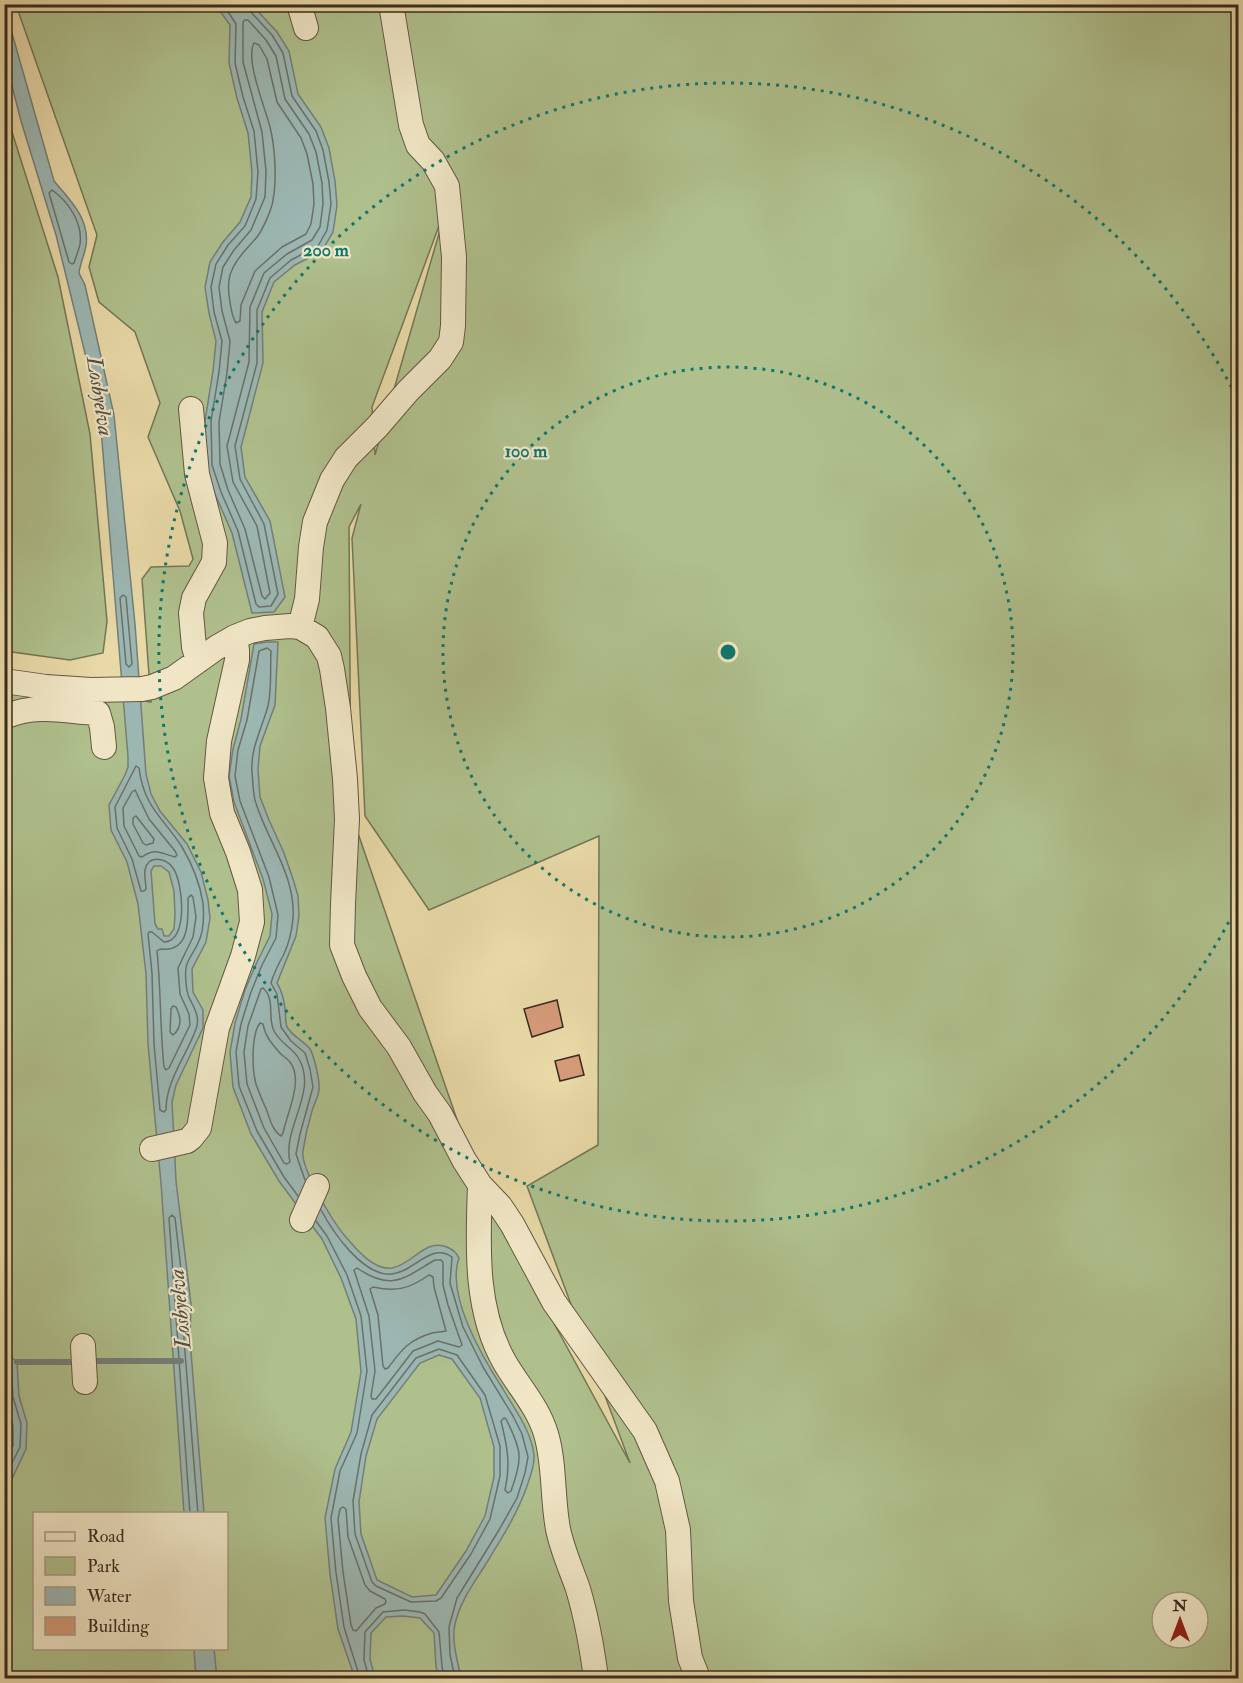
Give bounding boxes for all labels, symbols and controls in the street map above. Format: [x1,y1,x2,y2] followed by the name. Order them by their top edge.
[303,239,350,262] text: 200 m
[80,353,120,438] water label: Losbyelva
[505,440,548,463] text: 100 m
[718,642,738,662] centre of rings
[163,1268,198,1351] water label: Losbyelva
[33,1512,228,1650] legend
[87,1525,125,1548] text: Road
[87,1555,120,1578] text: Park
[86,1585,131,1608] text: Water
[1150,1590,1210,1650] north arrow
[1172,1596,1188,1616] text: N
[87,1615,150,1638] text: Building

